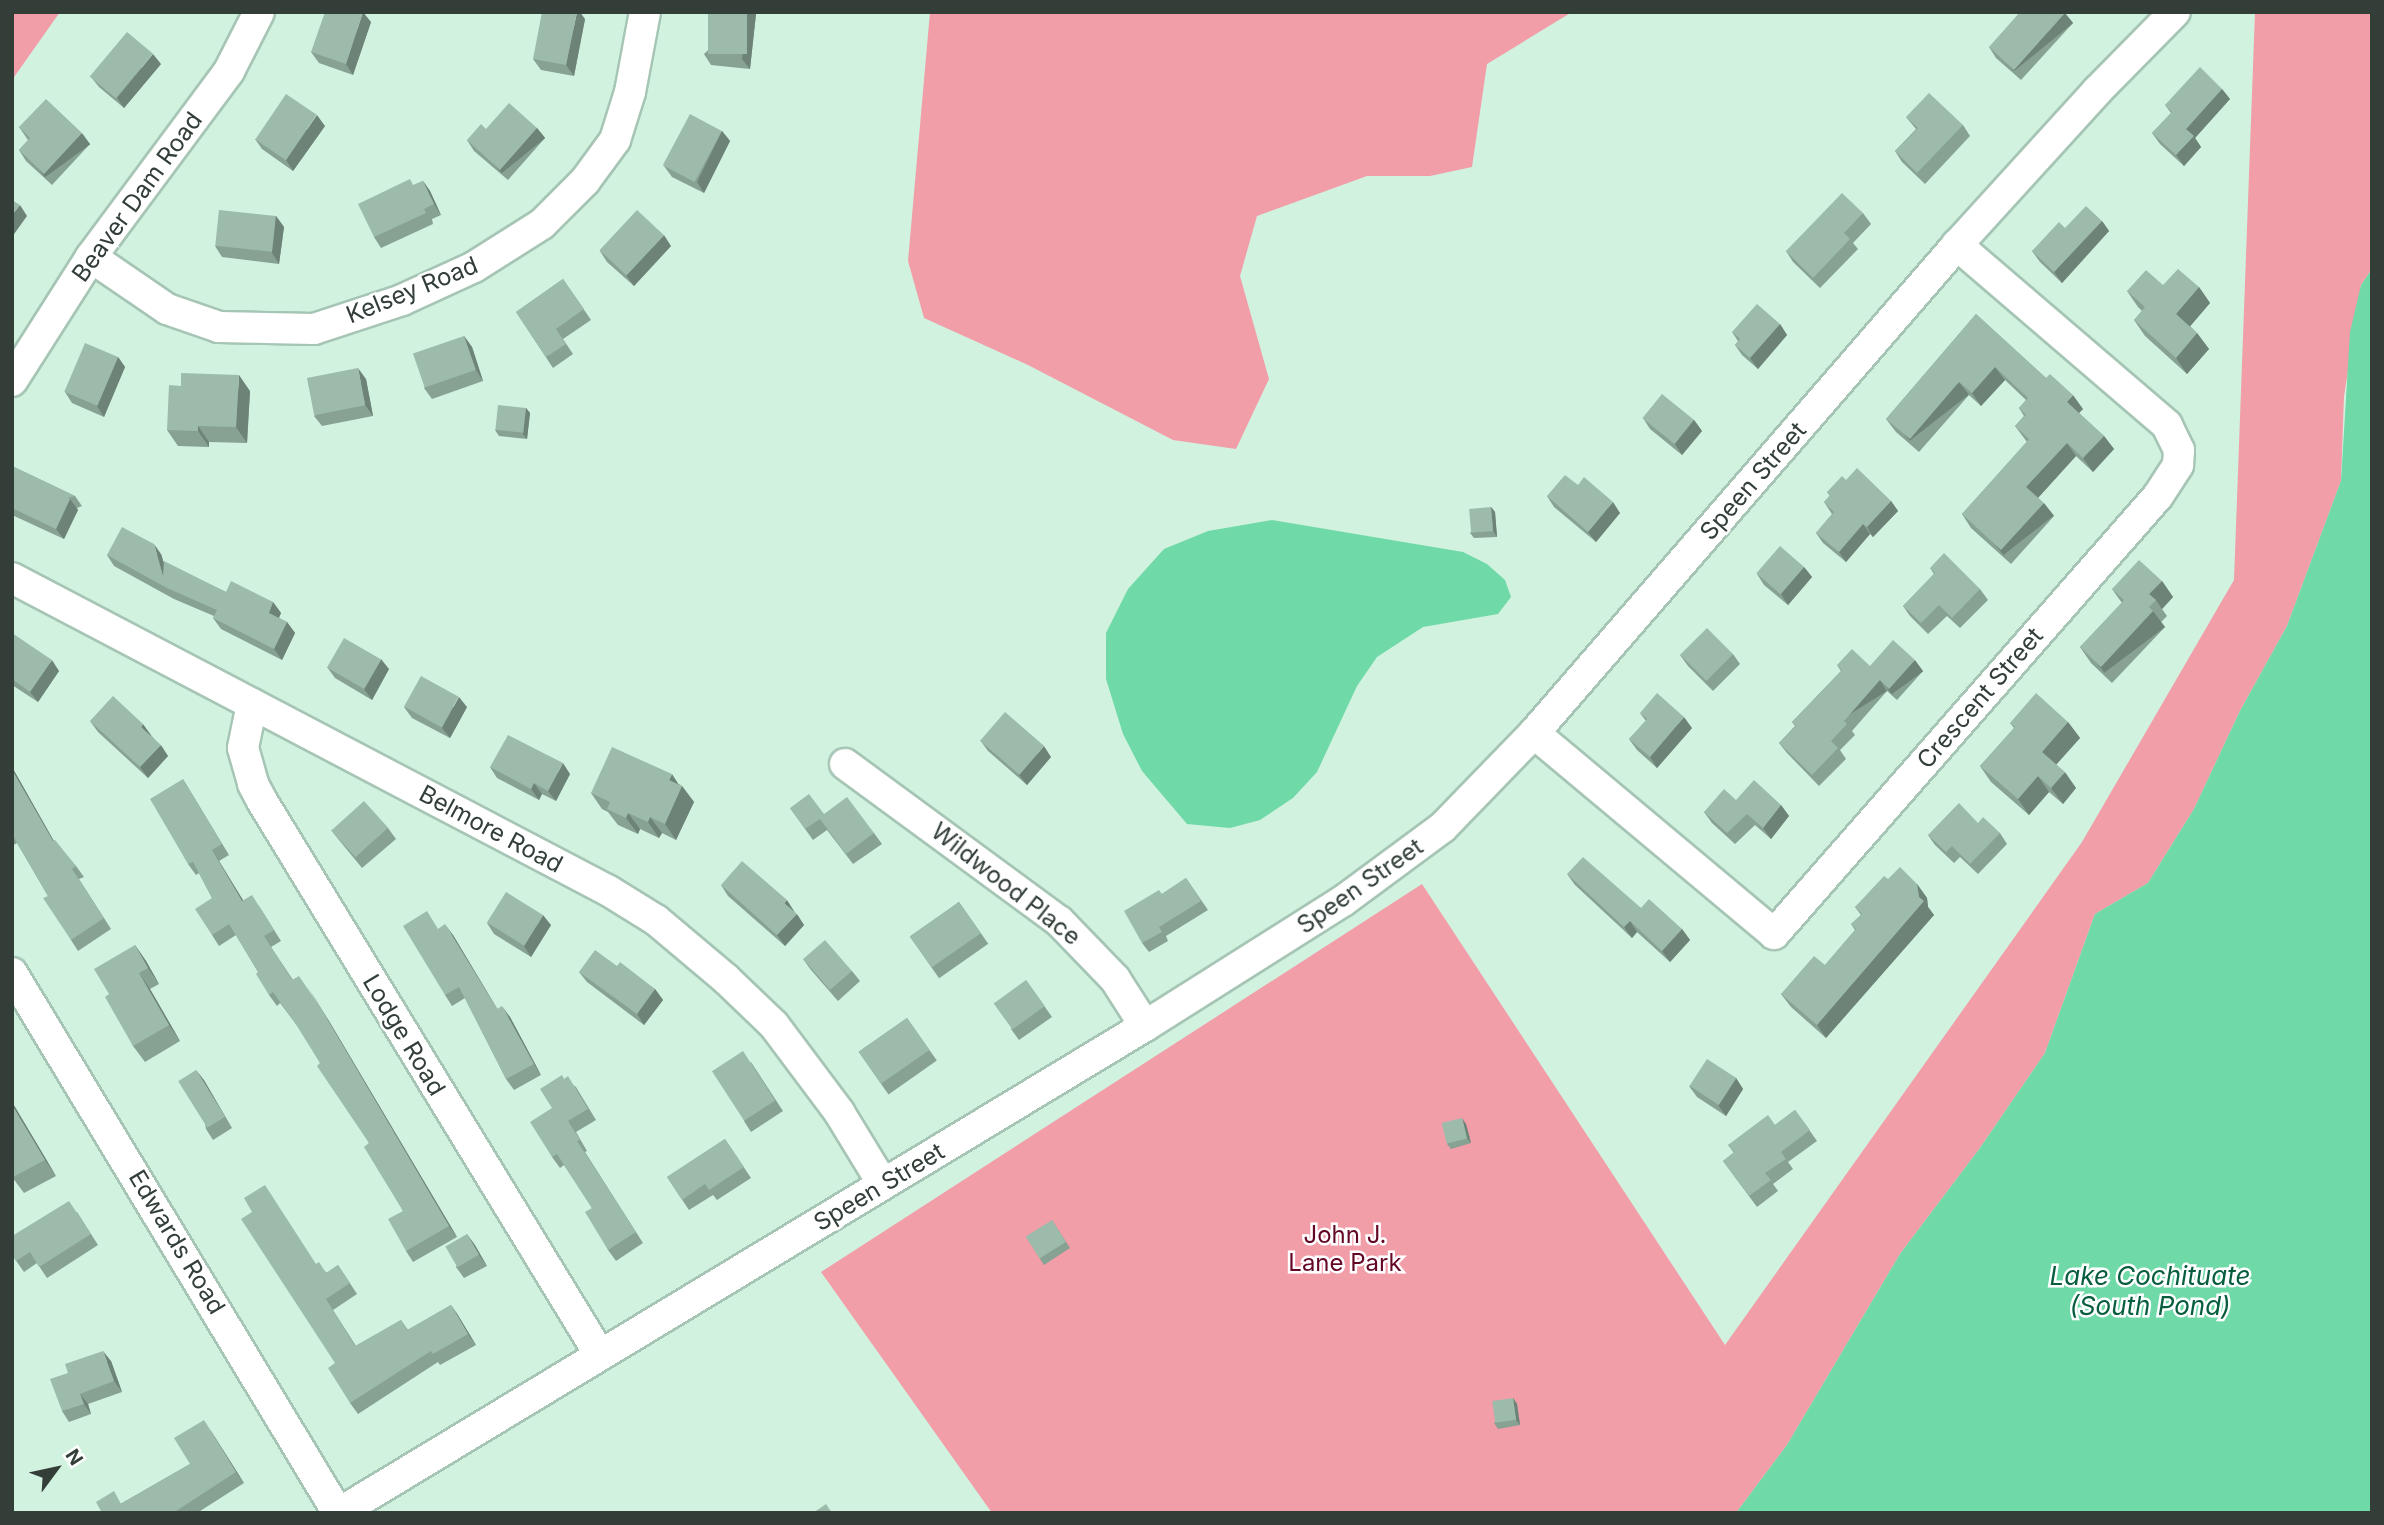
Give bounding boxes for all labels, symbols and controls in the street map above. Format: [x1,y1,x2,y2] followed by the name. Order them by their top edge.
[66,107,208,287] street label: Beaver Dam Road
[342,251,482,329] street label: Kelsey Road
[1694,416,1812,546] street label: Speen Street
[1911,622,2049,774] street label: Crescent Street
[414,779,568,879] street label: Belmore Road
[926,817,1086,951] street label: Wildwood Place
[1292,832,1428,940] street label: Speen Street
[357,969,451,1101] street label: Lodge Road
[809,1137,949,1237] street label: Speen Street
[123,1165,231,1319] street label: Edwards Road
[1288,1221,1402,1277] park label: John J. Lane Park
[2050,1260,2250,1322] water label: Lake Cochituate (South Pond)
[21,1434,91,1504] north arrow
[60,1445,88,1470] text: N

